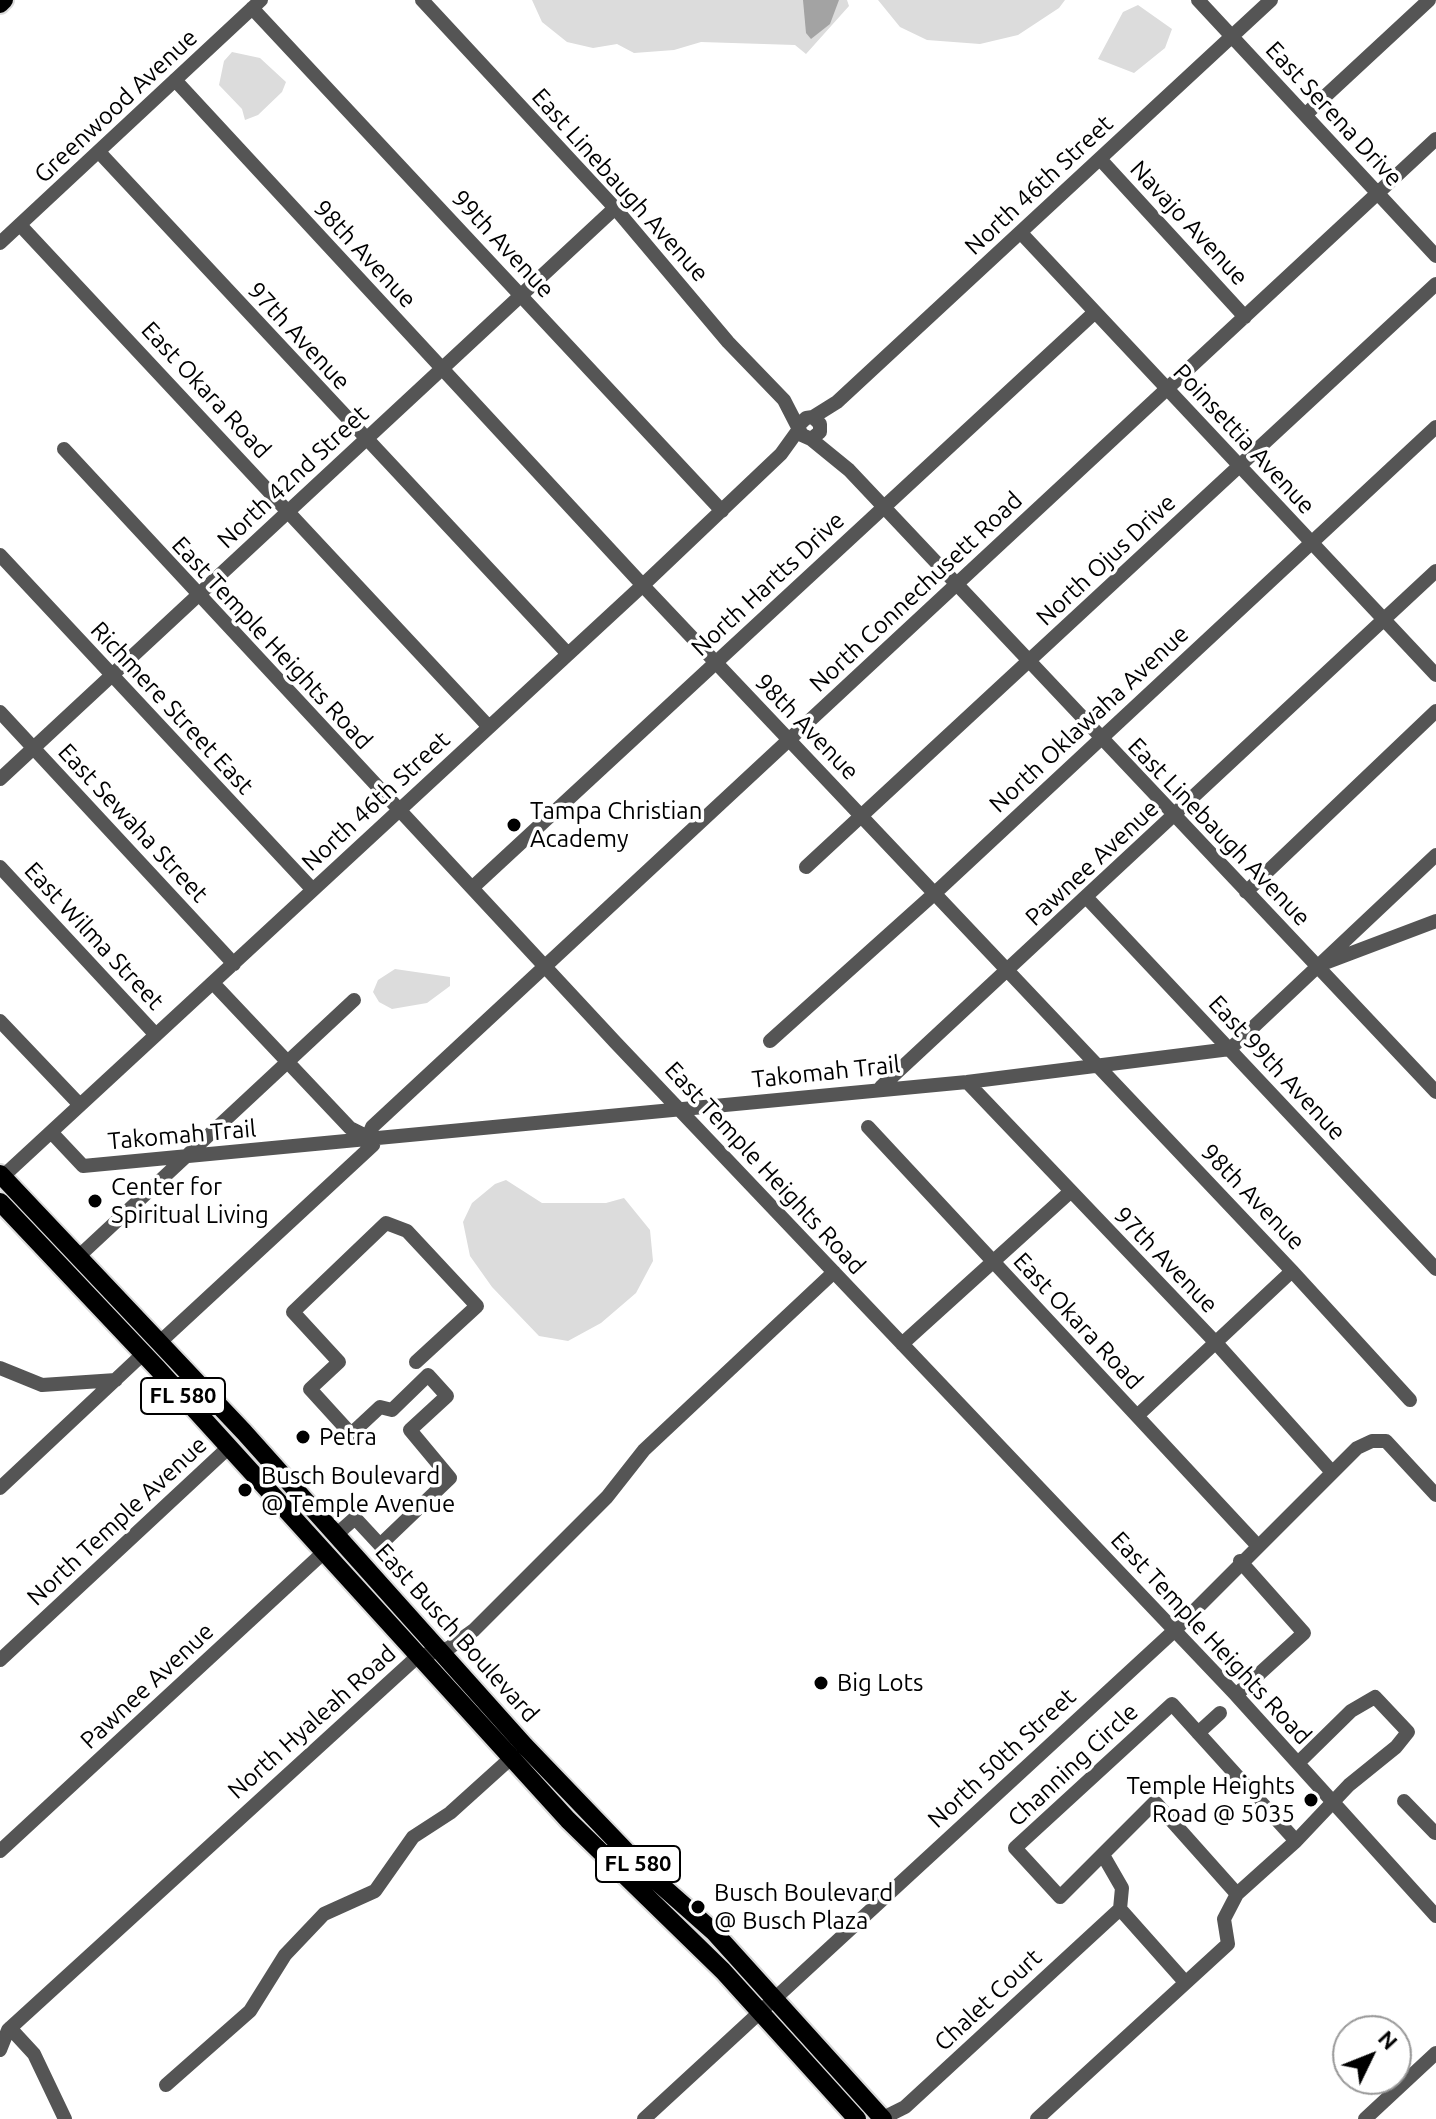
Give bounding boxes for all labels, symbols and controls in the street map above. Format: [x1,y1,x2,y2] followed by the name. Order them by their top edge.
[29,23,203,189] street label: Greenwood Avenue
[1260,36,1408,192] street label: East Serena Drive
[526,82,714,288] street label: East Linebaugh Avenue
[959,109,1119,261] street label: North 46th Street
[1124,155,1254,291] street label: Navajo Avenue
[446,184,560,304] street label: 99th Avenue
[308,194,422,314] street label: 98th Avenue
[242,276,356,396] street label: 97th Avenue
[135,316,277,464] street label: East Okara Road
[1167,358,1321,520] street label: Poinsettia Avenue
[211,400,375,554] street label: North 42nd Street
[804,486,1028,698] street label: North Connechusett Road
[1030,488,1182,632] street label: North Ojus Drive
[686,506,850,662] street label: North Hartts Drive
[166,531,378,755] street label: East Temple Heights Road
[85,616,259,800] street label: Richmere Street East
[984,619,1194,819] street label: North Oklawaha Avenue
[749,668,865,786] street label: 98th Avenue
[296,725,456,877] street label: North 46th Street
[1122,732,1316,932] street label: East Linebaugh Avenue
[52,738,214,908] street label: East Sewaha Street
[1019,794,1165,932] street label: Pawnee Avenue
[530,797,702,853] place label: Tampa Christian Academy
[505,816,523,834] marker: Tampa Christian Academy
[18,856,170,1016] street label: East Wilma Street
[1202,990,1352,1146] street label: East 99th Avenue
[751,1050,901,1094] street label: Takomah Trail
[659,1056,871,1280] street label: East Temple Heights Road
[107,1114,257,1156] street label: Takomah Trail
[1195,1138,1311,1256] street label: 98th Avenue
[111,1173,269,1229] place label: Center for Spiritual Living
[86,1192,104,1210] marker: Center for Spiritual Living
[1108,1201,1224,1319] street label: 97th Avenue
[1007,1247,1149,1395] street label: East Okara Road
[141,1378,225,1414] road number: FL 580
[319,1423,377,1451] place label: Petra
[294,1428,312,1446] marker: Petra
[21,1430,213,1612] street label: North Temple Avenue
[261,1462,455,1518] place label: Busch Boulevard @ Temple Avenue
[236,1481,254,1499] marker: Busch Boulevard @ Temple Avenue
[1105,1526,1317,1750] street label: East Temple Heights Road
[369,1538,545,1728] street label: East Busch Boulevard
[74,1617,220,1755] street label: Pawnee Avenue
[222,1639,402,1805] street label: North Hyaleah Road
[837,1669,923,1697] place label: Big Lots
[812,1674,830,1692] marker: Big Lots
[922,1682,1082,1834] street label: North 50th Street
[1002,1697,1144,1833] street label: Channing Circle
[1127,1772,1295,1828] place label: Temple Heights Road @ 5035
[1302,1791,1320,1809] marker: Temple Heights Road @ 5035
[596,1846,680,1882] road number: FL 580
[714,1879,893,1935] place label: Busch Boulevard @ Busch Plaza
[689,1898,707,1916] marker: Busch Boulevard @ Busch Plaza
[928,1943,1048,2057] street label: Chalet Court
[1332,2015,1412,2095] north arrow
[1374,2025,1403,2054] text: N

